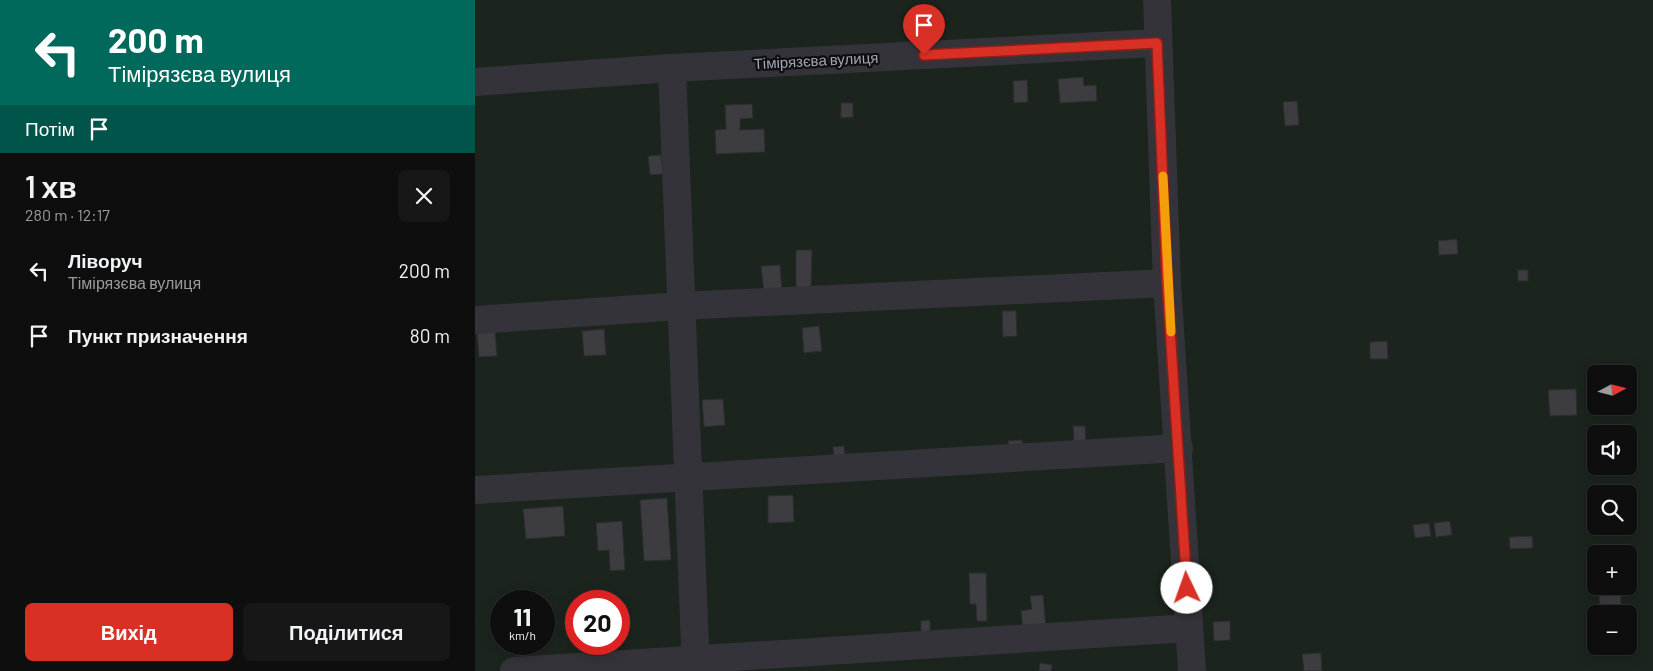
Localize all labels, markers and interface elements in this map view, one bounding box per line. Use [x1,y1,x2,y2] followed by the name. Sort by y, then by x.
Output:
[903,4,945,55] pin
[910,11,938,39] icon: arrive
[108,18,204,60] text: 200 m
[25,20,90,85] icon: left
[753,48,879,72] street label: Тімірязєва вулиця
[108,60,291,86] text: Тімірязєва вулиця
[85,115,113,143] icon: arrive
[25,117,75,140] text: Потім
[25,168,77,204] text: 1 хв
[398,170,450,222] button: close
[25,205,110,224] text: 280 m · 12:17
[68,249,143,272] text: Ліворуч
[25,257,53,285] icon: left
[399,259,450,282] text: 200 m
[68,273,201,292] text: Тімірязєва вулиця
[25,322,53,350] icon: arrive
[68,324,248,347] text: Пункт призначення
[410,324,450,347] text: 80 m
[1587,365,1637,415] north arrow
[1587,365,1637,655] map controls
[1587,425,1637,475] button: sound
[1587,485,1637,535] button: search
[1587,545,1637,595] button: +
[1160,561,1212,613] position arrow
[565,590,630,655] speed limit sign: 20
[514,601,531,631] text: 11
[25,603,233,661] button: Вихід
[243,603,450,661] button: Поділитися
[1587,605,1637,655] button: −
[509,628,536,642] text: km/h

